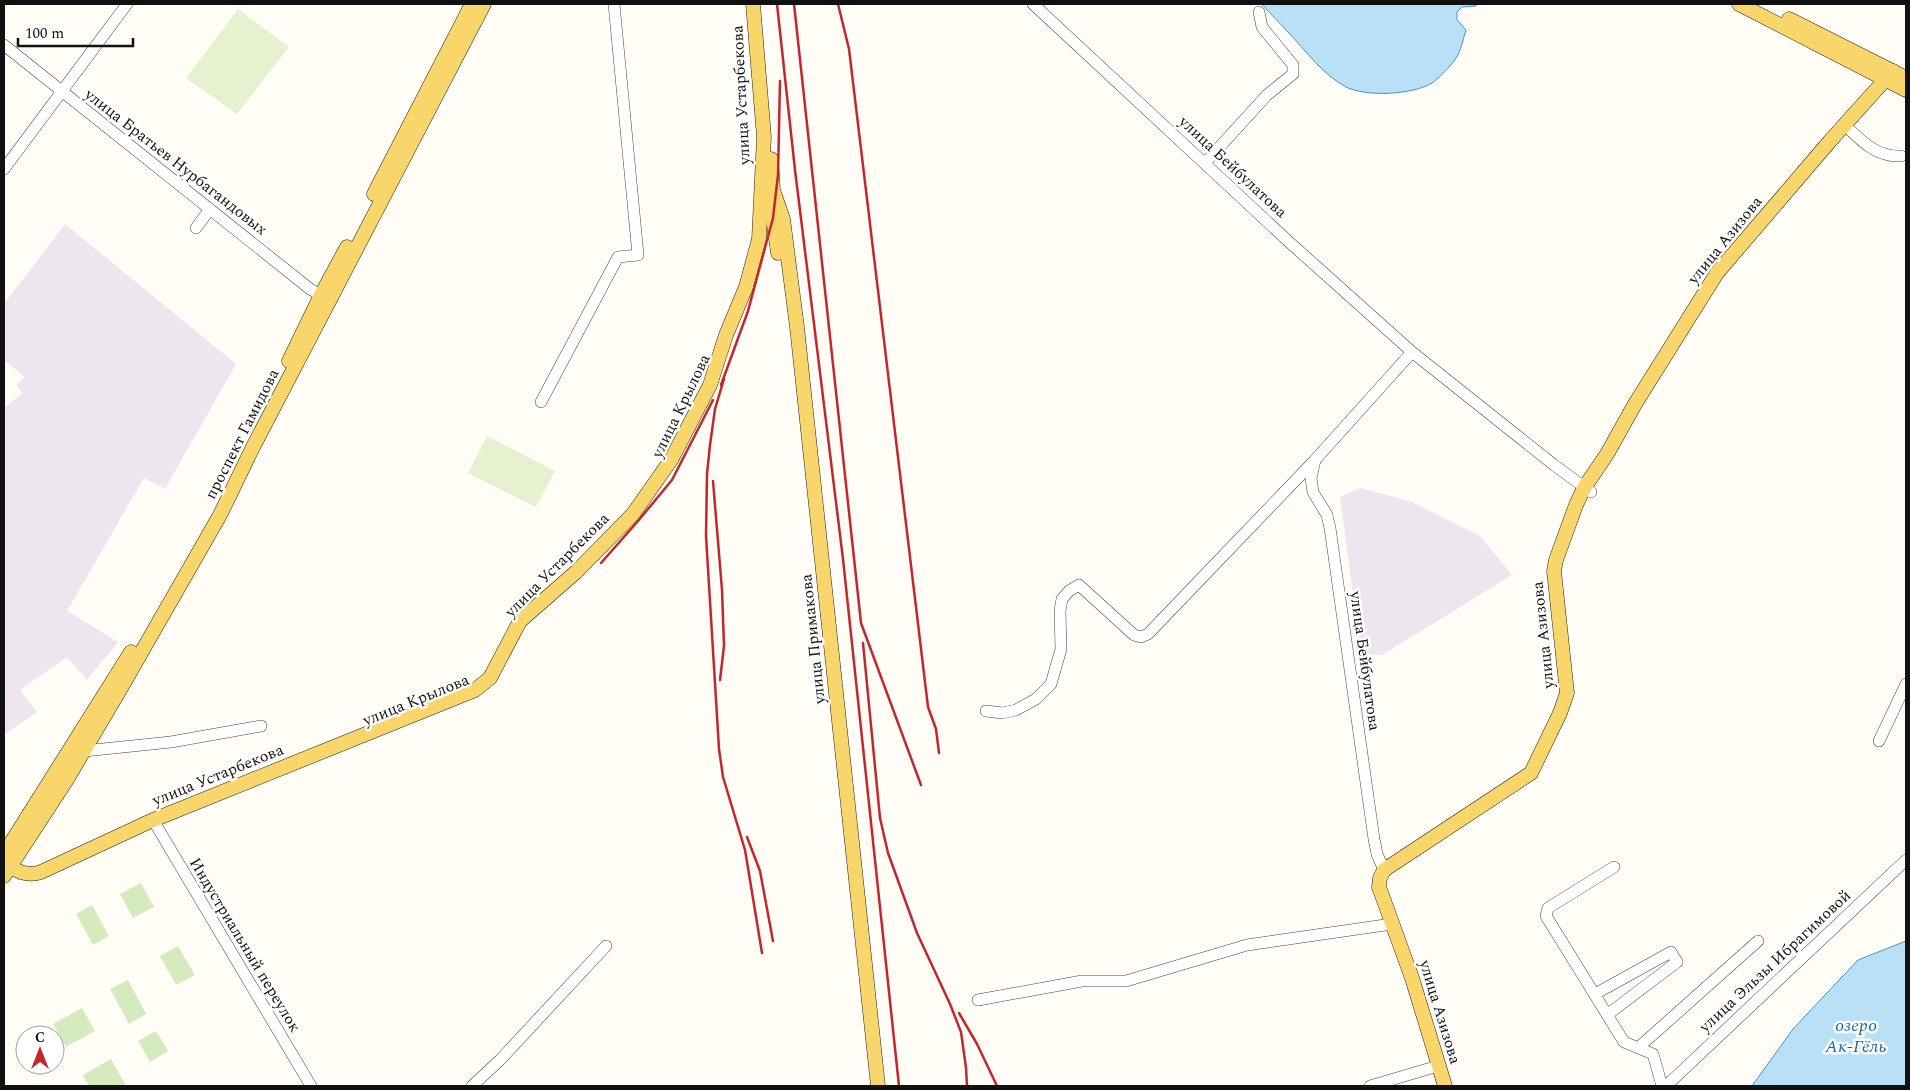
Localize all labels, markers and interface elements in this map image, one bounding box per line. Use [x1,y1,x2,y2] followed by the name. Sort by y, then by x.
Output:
[18,15,132,47] scale bar
[25,22,64,45] text: 100 m
[725,24,757,166] street label: улица Устарбекова
[79,82,273,241] street label: улица Братьев Нурбагандовых
[1173,110,1293,224] street label: улица Бейбулатова
[1681,191,1768,290] street label: улица Азизова
[645,350,717,463] street label: улица Крылова
[199,364,285,503] street label: проспект Гамидова
[498,507,615,624] street label: улица Устарбекова
[794,572,832,706] street label: улица Примакова
[1525,580,1561,691] street label: улица Азизова
[1343,589,1387,733] street label: улица Бейбулатова
[358,668,473,733] street label: улица Крылова
[148,738,287,813] street label: улица Устарбекова
[183,853,307,1037] street label: Индустриальный переулок
[1693,884,1856,1039] street label: улица Эльзы Ибрагимовой
[1413,956,1467,1067] street label: улица Азизова
[1824,1012,1887,1060] water label: озеро Ак-Гёль
[15,1025,65,1075] north arrow
[35,1027,45,1048] text: С

